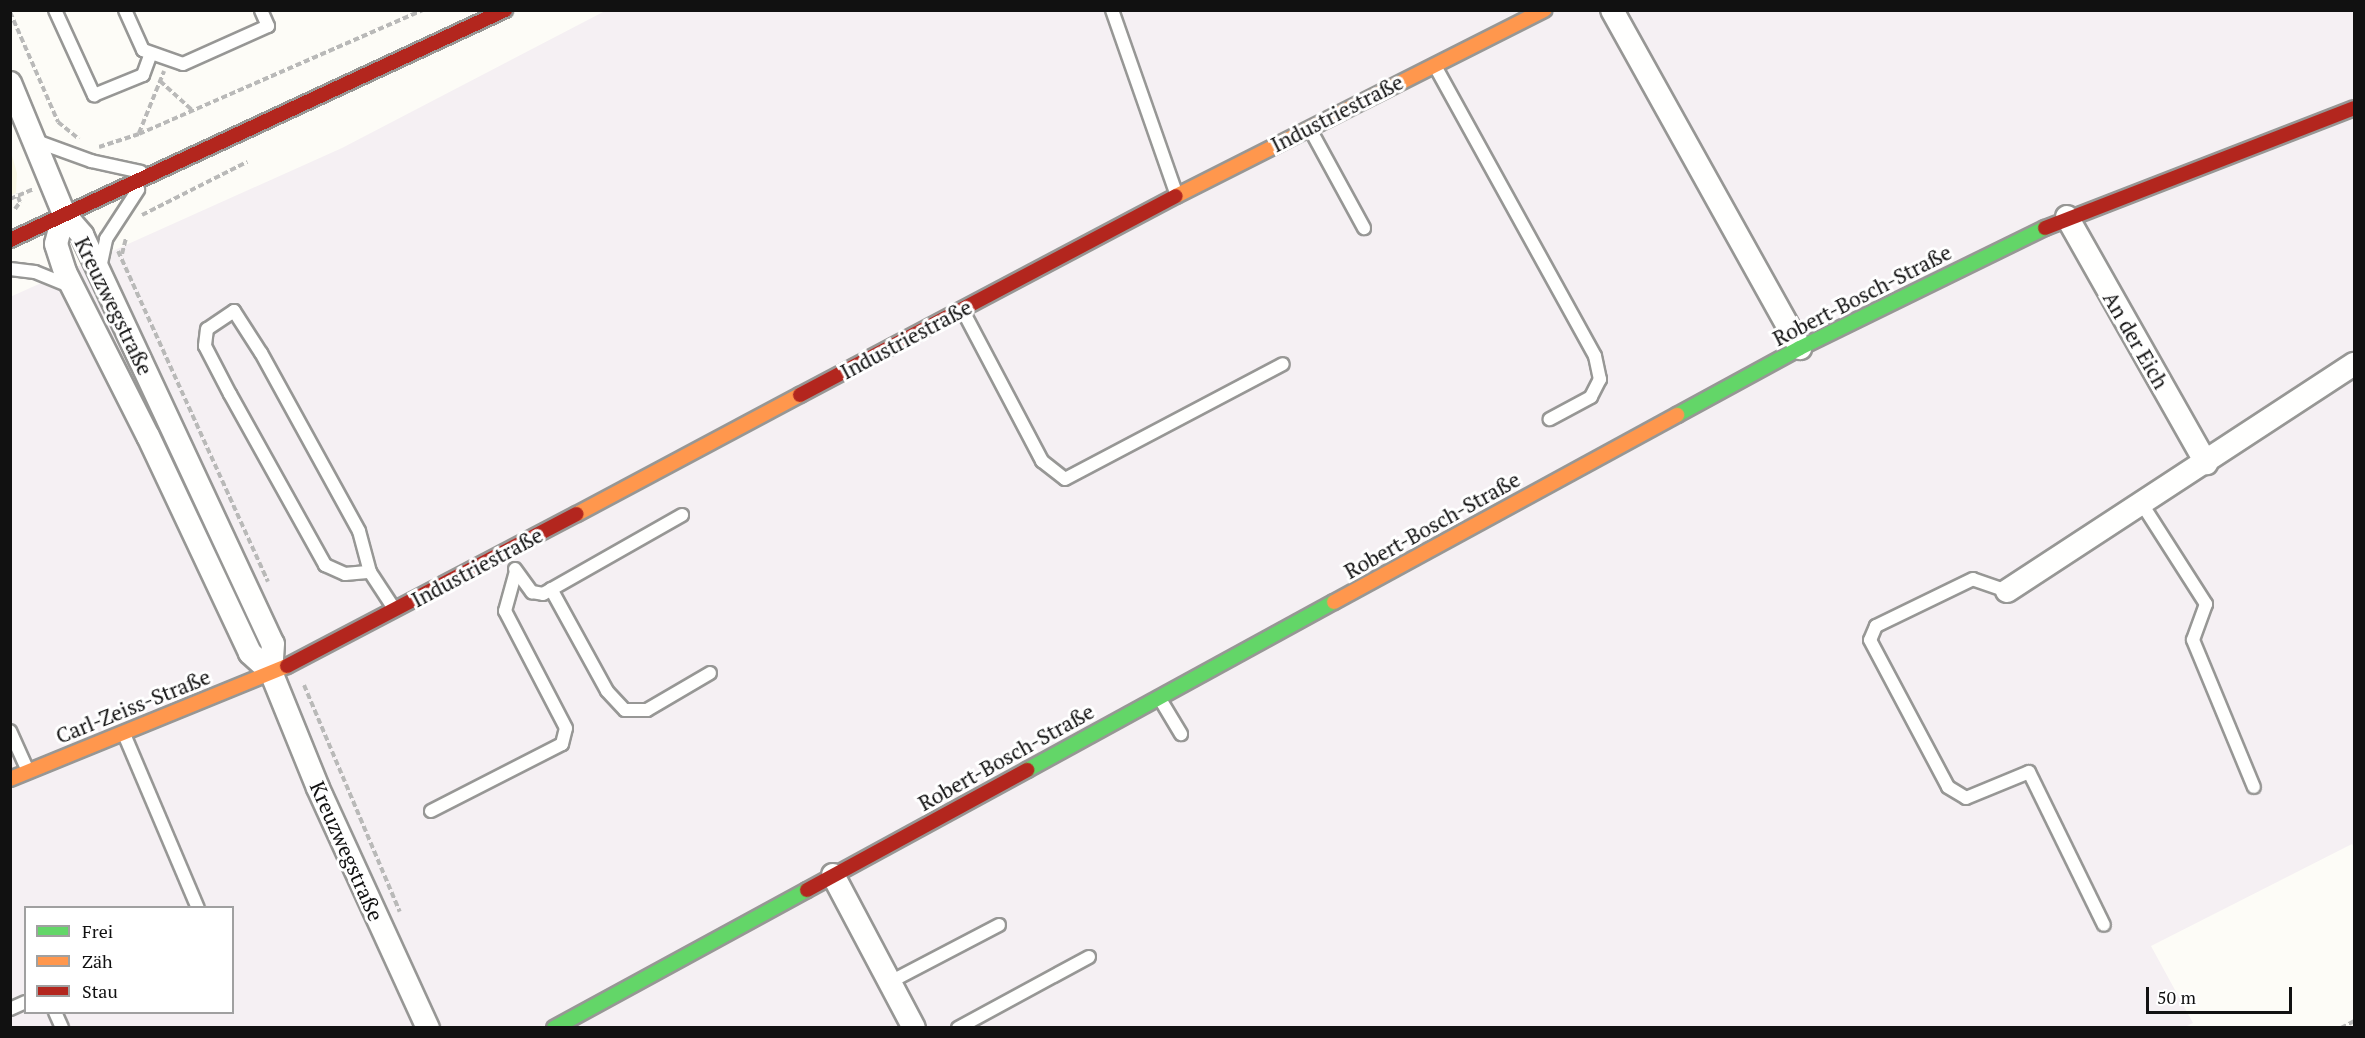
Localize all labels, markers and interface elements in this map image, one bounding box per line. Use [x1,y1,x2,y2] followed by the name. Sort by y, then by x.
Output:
[1267,69,1407,157] street label: Industriestraße
[70,233,158,379] street label: Kreuzwegstraße
[1769,239,1955,351] street label: Robert-Bosch-Straße
[2098,287,2174,393] street label: An der Eich
[836,294,976,384] street label: Industriestraße
[1340,466,1524,584] street label: Robert-Bosch-Straße
[407,522,547,612] street label: Industriestraße
[52,664,214,748] street label: Carl-Zeiss-Straße
[914,698,1098,816] street label: Robert-Bosch-Straße
[305,777,389,925] street label: Kreuzwegstraße
[24,906,234,1014] legend
[82,919,113,943] text: Frei
[82,949,113,973] text: Zäh
[2149,975,2294,1013] scale bar
[82,979,118,1003] text: Stau
[2157,985,2196,1009] text: 50 m

